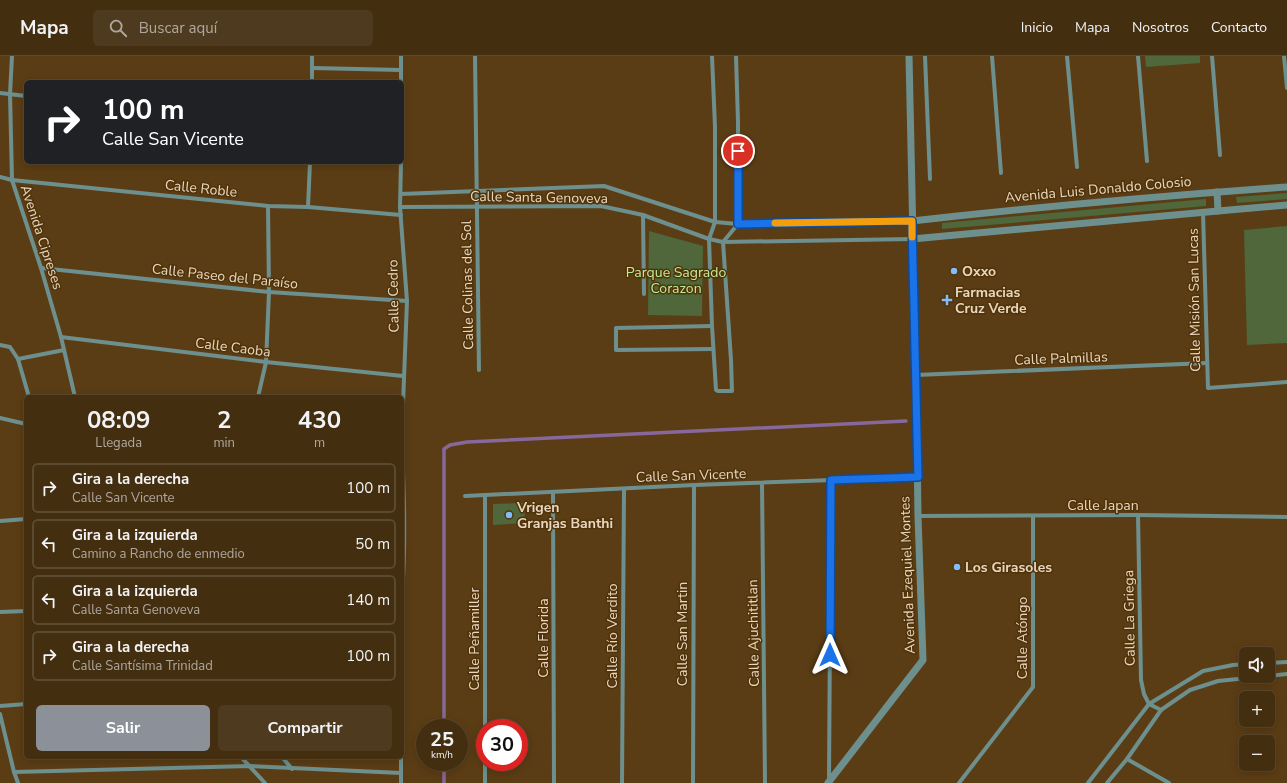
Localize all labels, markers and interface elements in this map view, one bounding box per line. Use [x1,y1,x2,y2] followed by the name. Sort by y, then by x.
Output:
[93,10,373,46] search box
[20,15,69,41] text: Mapa
[107,17,129,39] icon: search
[139,18,217,38] text: Buscar aquí
[1021,18,1053,37] text: Inicio
[1075,18,1110,37] text: Mapa
[1132,18,1189,37] text: Nosotros
[1211,18,1267,37] text: Contacto
[102,91,185,129] text: 100 m
[36,96,88,148] icon: right
[102,127,244,151] text: Calle San Vicente
[721,134,755,168] pin
[727,140,749,162] icon: arrive
[1004,172,1192,207] street label: Avenida Luis Donaldo Colosio
[164,175,238,202] street label: Calle Roble
[16,182,67,292] street label: Avenida Cipreses
[470,187,608,208] street label: Calle Santa Genoveva
[457,219,478,350] street label: Calle Colinas del Sol
[1184,228,1205,372] street label: Calle Misión San Lucas
[151,259,299,294] street label: Calle Paseo del Paraíso
[383,259,404,333] street label: Calle Cedro
[962,262,996,281] place label: Oxxo
[626,263,726,298] park label: Parque Sagrado Corazon
[949,266,959,276] marker: Oxxo
[955,283,1027,318] place label: Farmacias Cruz Verde
[942,295,952,305] marker: Farmacias Cruz Verde
[194,333,272,362] street label: Calle Caoba
[1014,347,1108,370] street label: Calle Palmillas
[87,404,150,436] text: 08:09
[217,404,231,436] text: 2
[298,404,341,436] text: 430
[95,434,142,452] text: Llegada
[213,434,235,452] text: min
[314,434,325,452] text: m
[636,464,747,487] street label: Calle San Vicente
[72,469,189,489] text: Gira a la derecha
[38,477,60,499] icon: right
[346,478,390,498] text: 100 m
[72,489,175,507] text: Calle San Vicente
[895,495,920,654] street label: Avenida Ezequiel Montes
[1067,496,1139,515] street label: Calle Japan
[516,498,613,533] place label: Vrigen Granjas Banthi
[504,510,514,520] marker: Vrigen Granjas Banthi
[72,525,198,545] text: Gira a la izquierda
[38,533,60,555] icon: left
[355,534,390,554] text: 50 m
[72,545,245,563] text: Camino a Rancho de enmedio
[965,558,1052,577] place label: Los Girasoles
[952,562,962,572] marker: Los Girasoles
[1119,570,1140,666] street label: Calle La Griega
[743,579,764,687] street label: Calle Ajuchititlan
[72,581,198,601] text: Gira a la izquierda
[673,582,692,686] street label: Calle San Martin
[603,583,622,689] street label: Calle Río Verdito
[465,587,484,691] street label: Calle Peñamiller
[38,589,60,611] icon: left
[346,590,390,610] text: 140 m
[1013,597,1032,679] street label: Calle Atóngo
[534,598,553,678] street label: Calle Florida
[72,601,200,619] text: Calle Santa Genoveva
[809,634,851,676] position arrow
[72,637,189,657] text: Gira a la derecha
[38,645,60,667] icon: right
[346,646,390,666] text: 100 m
[1239,647,1275,771] map controls
[1239,647,1275,683] button: sound
[72,657,213,675] text: Calle Santísima Trinidad
[1239,691,1275,727] button: +
[36,705,210,751] button: Salir
[218,705,392,751] button: Compartir
[476,719,528,771] speed limit sign: 30
[430,726,454,753] text: 25
[1239,735,1275,771] button: −
[431,748,453,762] text: km/h

